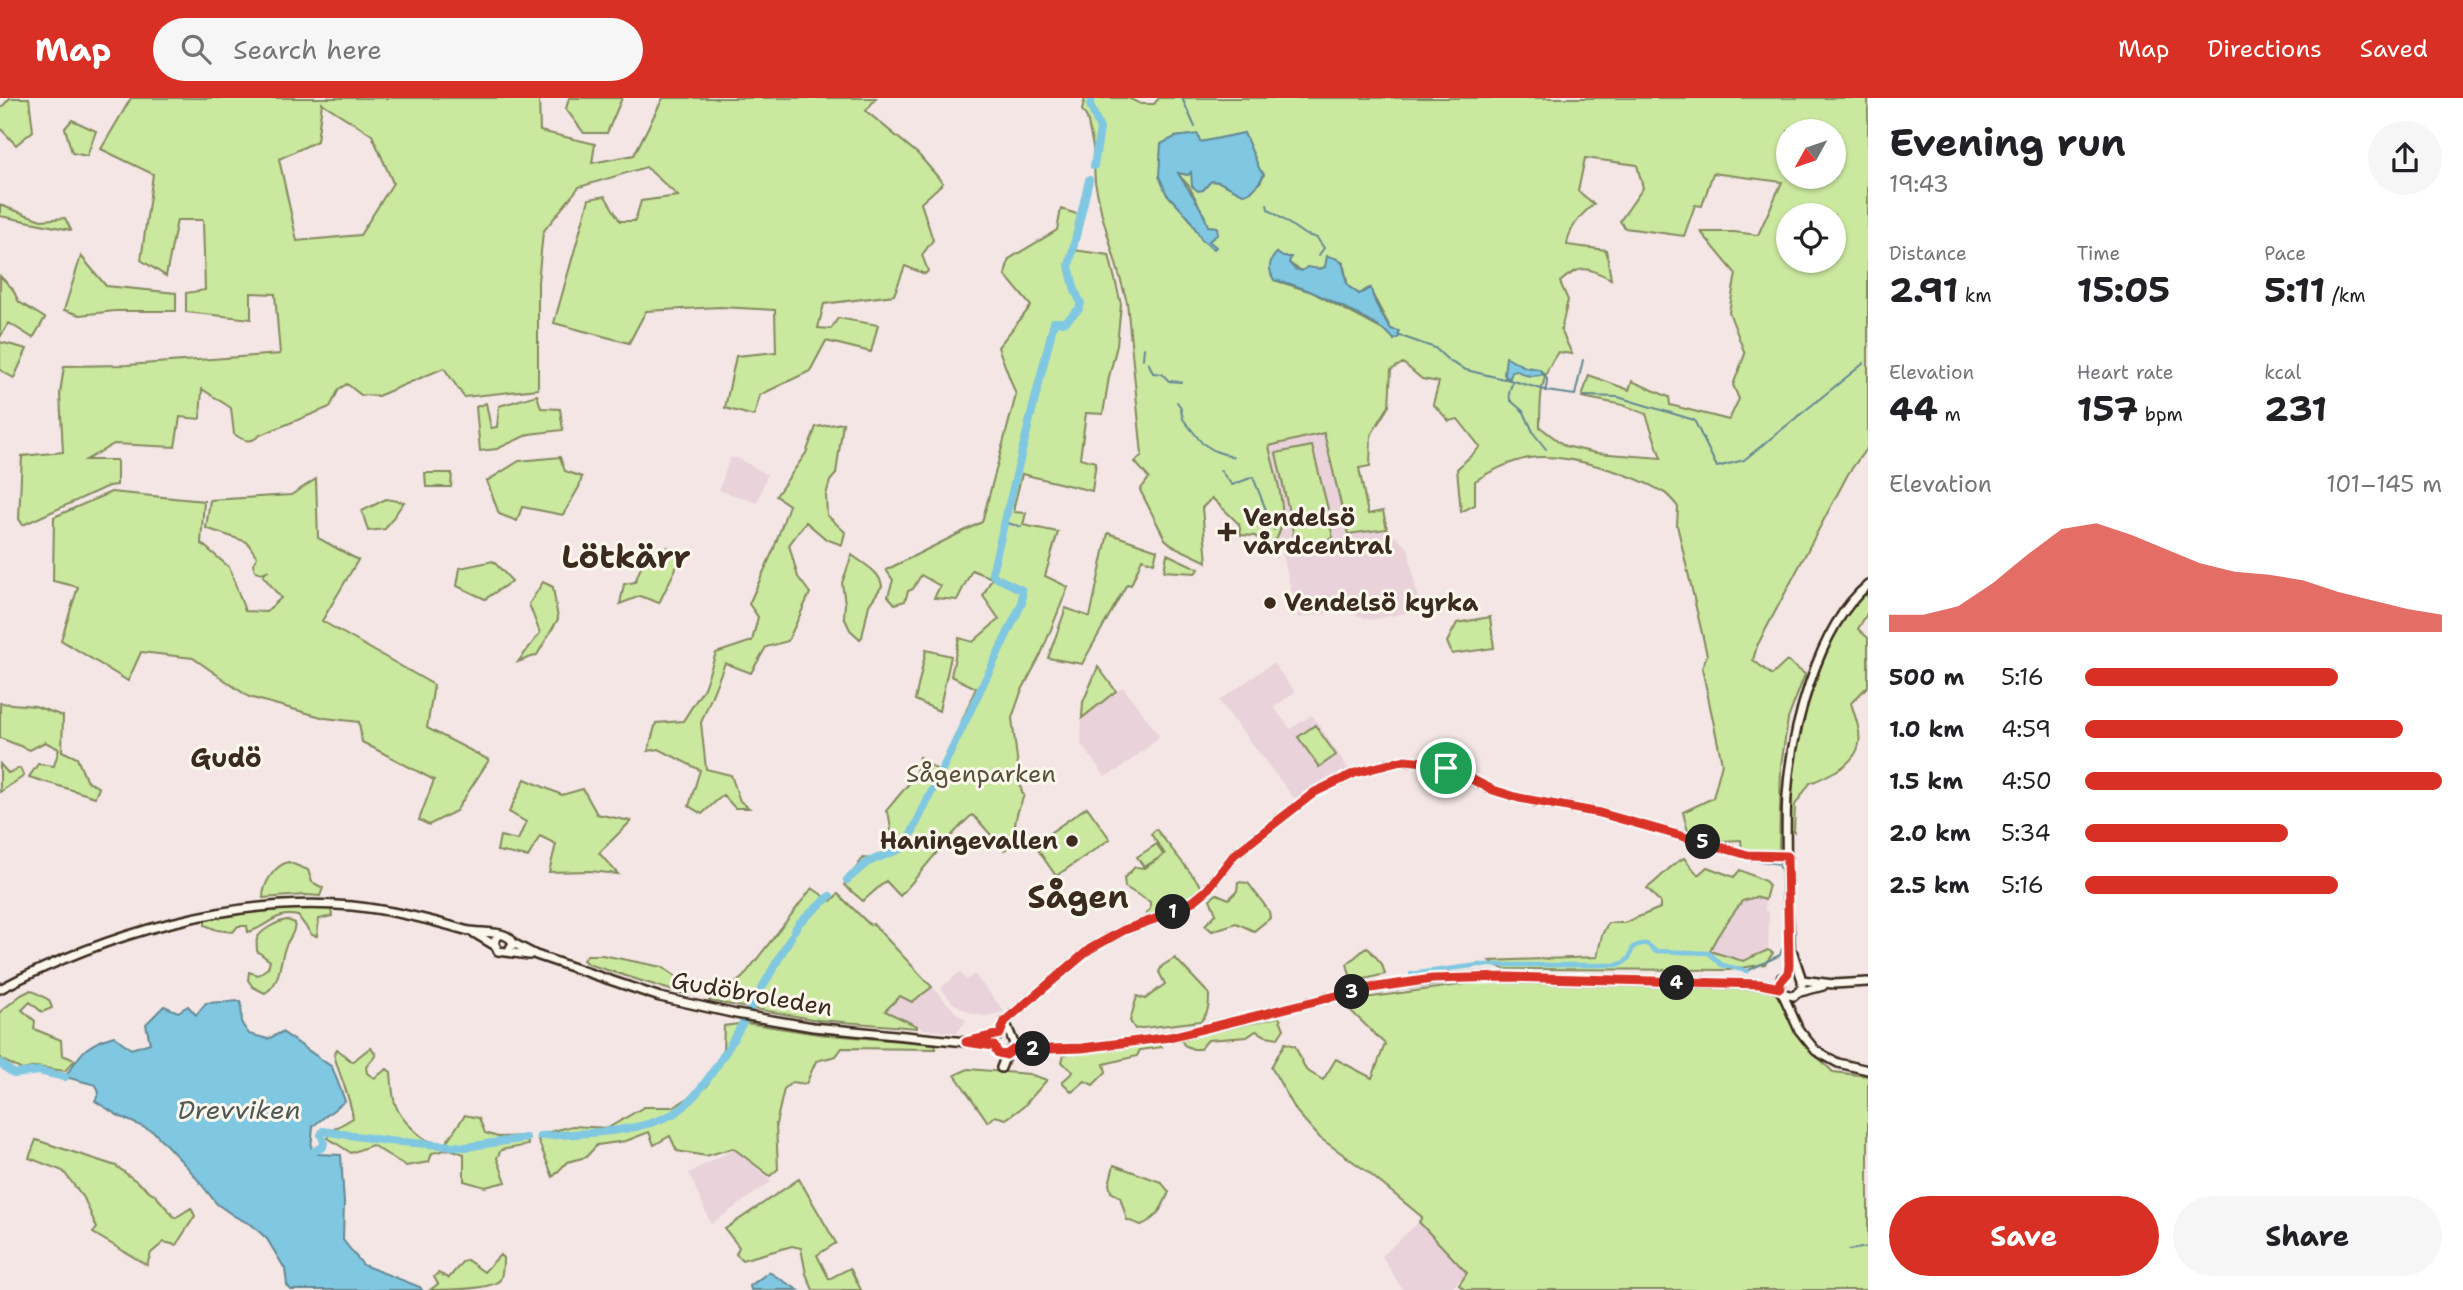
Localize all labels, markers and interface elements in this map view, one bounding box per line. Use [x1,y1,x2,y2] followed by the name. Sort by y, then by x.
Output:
[153,18,643,81] search box
[35,27,111,72] text: Map
[177,30,215,68] icon: search
[233,32,382,67] text: Search here
[2118,33,2169,65] text: Map
[2207,33,2322,65] text: Directions
[2360,33,2428,65] text: Saved
[1889,117,2126,168] text: Evening run
[1776,119,1846,189] north arrow
[1776,119,1846,273] map controls
[2368,121,2442,195] button: share
[1889,169,1949,199] text: 19:43
[1776,203,1846,273] button: locate
[1889,241,1967,266] text: Distance
[2077,241,2120,266] text: Time
[2264,241,2306,266] text: Pace
[1889,266,1958,313] text: 2.91
[2077,266,2170,313] text: 15:05
[2264,266,2325,313] text: 5:11
[1958,283,1992,308] text: km
[2325,283,2366,308] text: /km
[1889,360,1974,385] text: Elevation
[2077,360,2173,385] text: Heart rate
[2264,360,2301,385] text: kcal
[1889,385,1938,432] text: 44
[2077,385,2138,432] text: 157
[2264,385,2327,432] text: 231
[1938,402,1961,427] text: m
[2138,402,2183,427] text: bpm
[1889,469,1992,499] text: Elevation
[2326,469,2442,499] text: 101–145 m
[1243,502,1392,562] place label: Vendelsö vårdcentral
[1217,522,1237,542] marker: Vendelsö vårdcentral
[561,535,691,578] district label: Lötkärr
[1284,587,1479,619] place label: Vendelsö kyrka
[1262,595,1278,611] marker: Vendelsö kyrka
[1889,662,1964,692] text: 500 m
[2001,662,2044,692] text: 5:16
[1889,714,1964,744] text: 1.0 km
[2001,714,2051,744] text: 4:59
[1416,738,1476,798] pin
[190,740,262,775] district label: Gudö
[1427,749,1465,787] icon: arrive
[906,758,1056,790] park label: Sågenparken
[1889,766,1963,796] text: 1.5 km
[2001,766,2052,796] text: 4:50
[1889,818,1971,848] text: 2.0 km
[2001,818,2051,848] text: 5:34
[1686,824,1720,860] pin: 5
[880,825,1058,857] place label: Haningevallen
[1697,829,1708,854] text: 5
[1064,833,1080,849] marker: Haningevallen
[1889,870,1970,900] text: 2.5 km
[2001,870,2044,900] text: 5:16
[1027,875,1129,918] district label: Sågen
[1156,894,1190,930] pin: 1
[1168,899,1177,924] text: 1
[669,964,835,1024] street label: Gudöbroleden
[1660,966,1694,1001] pin: 4
[1670,970,1683,995] text: 4
[1334,974,1370,1010] pin: 3
[1345,979,1358,1004] text: 3
[1016,1032,1050,1066] pin: 2
[1026,1036,1039,1061] text: 2
[177,1092,301,1127] water label: Drevviken
[1889,1196,2159,1276] button: Save
[2173,1196,2442,1276] button: Share

